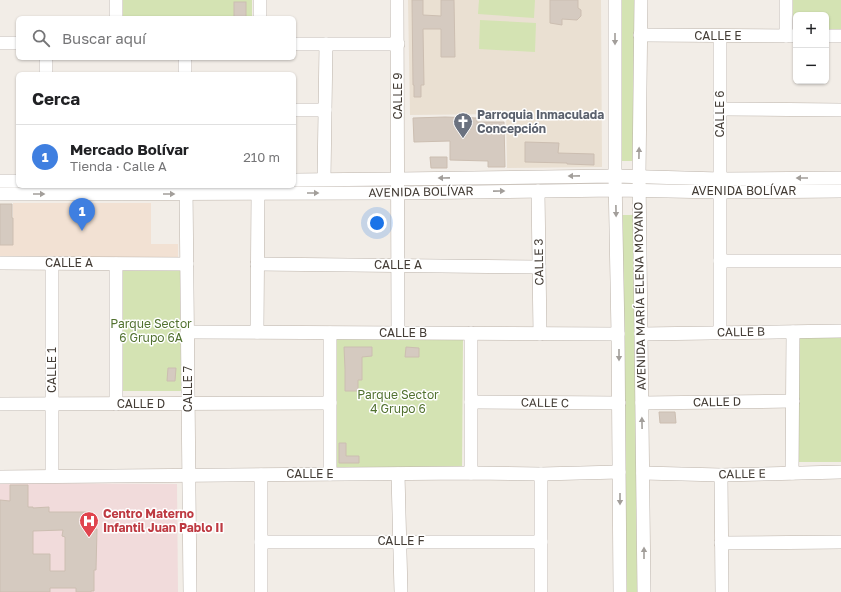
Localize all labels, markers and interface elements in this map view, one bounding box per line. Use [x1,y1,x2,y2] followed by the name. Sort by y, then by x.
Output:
[793,12,829,84] map controls
[793,12,829,48] button: +
[16,16,296,60] search box
[30,27,52,49] icon: search
[694,28,742,43] street label: CALLE E
[62,29,146,47] text: Buscar aquí
[612,33,618,46] one-way arrow
[793,48,829,84] button: −
[390,72,405,120] street label: CALLE 9
[32,88,80,109] text: Cerca
[712,90,727,138] street label: CALLE 6
[477,107,604,136] place label: Parroquia Inmaculada Concepción
[452,111,474,139] church icon: Parroquia Inmaculada Concepción
[70,140,189,158] text: Mercado Bolívar
[636,146,642,159] one-way arrow
[42,149,48,165] text: 1
[243,149,280,165] text: 210 m
[70,158,167,174] text: Tienda · Calle A
[567,173,580,179] one-way arrow
[438,175,450,182] one-way arrow
[795,175,808,181] one-way arrow
[368,183,474,200] street label: AVENIDA BOLÍVAR
[691,183,797,198] street label: AVENIDA BOLÍVAR
[493,188,506,194] one-way arrow
[307,190,320,196] one-way arrow
[33,191,46,197] one-way arrow
[163,191,176,197] one-way arrow
[69,198,95,231] pin: 1
[630,201,649,391] street label: AVENIDA MARÍA ELENA MOYANO
[613,205,619,218] one-way arrow
[367,213,387,233] your location
[531,238,546,286] street label: CALLE 3
[45,255,93,270] street label: CALLE A
[374,257,422,272] street label: CALLE A
[110,316,192,345] park label: Parque Sector 6 Grupo 6A
[717,324,765,339] street label: CALLE B
[379,325,427,340] street label: CALLE B
[44,347,59,393] street label: CALLE 1
[615,349,622,361] one-way arrow
[180,366,195,412] street label: CALLE 7
[357,387,439,416] park label: Parque Sector 4 Grupo 6
[693,394,741,409] street label: CALLE D
[521,395,569,410] street label: CALLE C
[117,396,165,411] street label: CALLE D
[639,417,646,429] one-way arrow
[286,466,334,481] street label: CALLE E
[718,466,766,481] street label: CALLE E
[617,493,623,506] one-way arrow
[103,506,224,535] place label: Centro Materno Infantil Juan Pablo II
[78,510,100,538] hospital icon: Centro Materno Infantil Juan Pablo II
[377,533,425,548] street label: CALLE F
[641,546,647,559] one-way arrow

